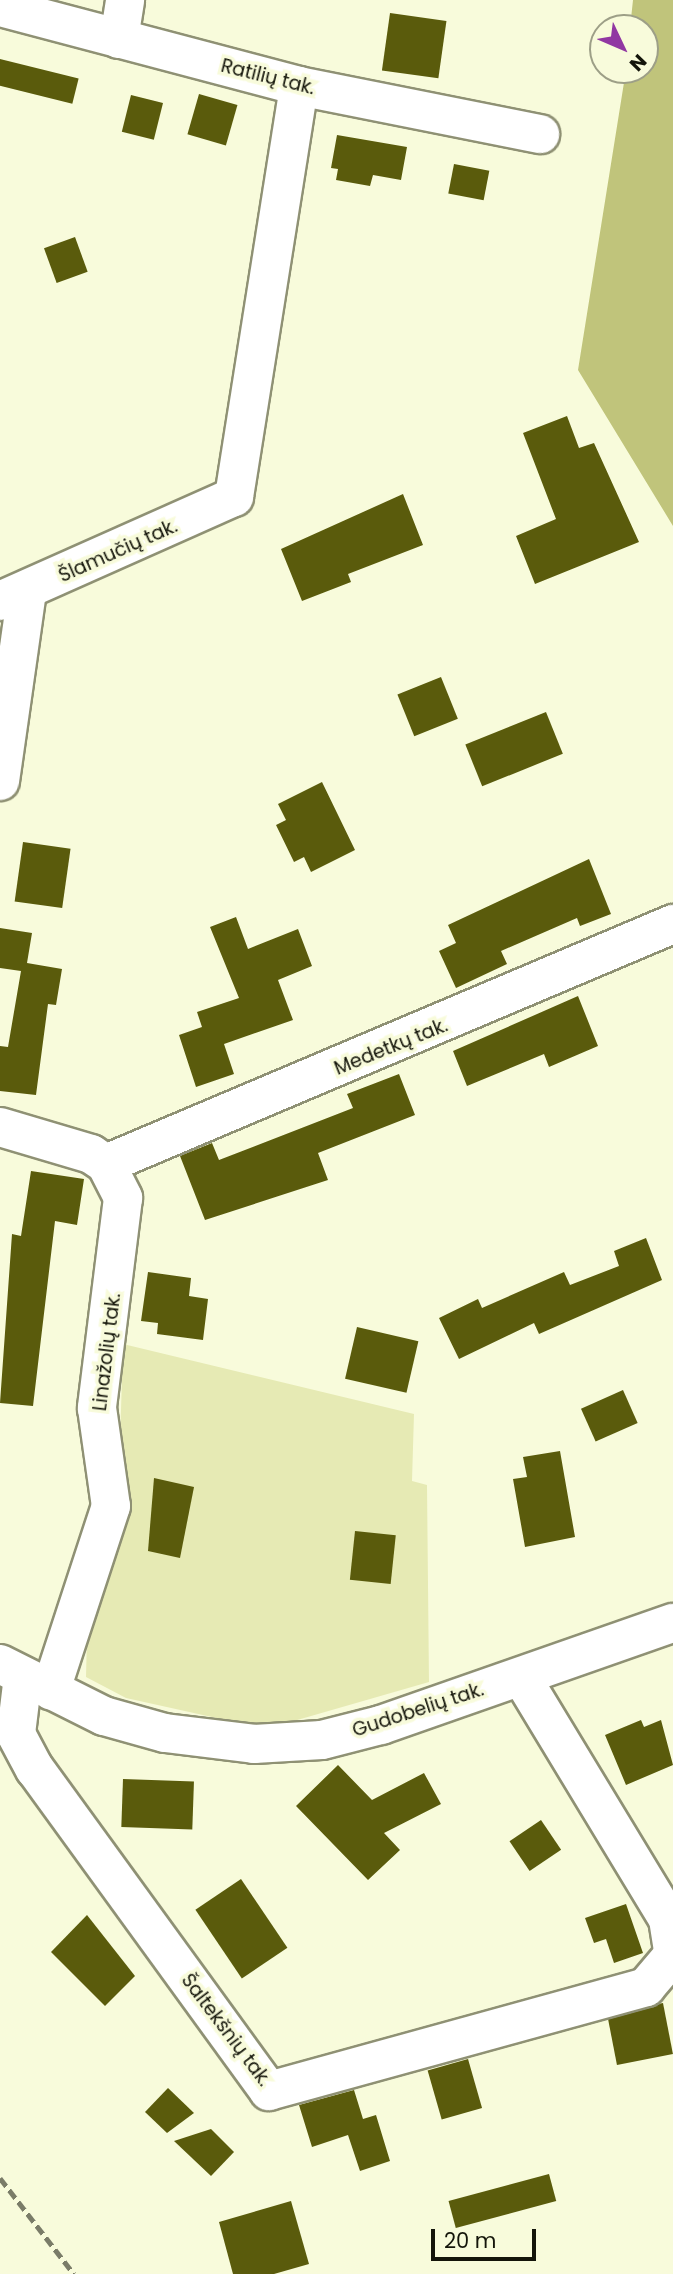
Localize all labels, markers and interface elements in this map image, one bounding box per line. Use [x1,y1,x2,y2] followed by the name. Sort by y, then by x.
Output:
[589,14,659,84] north arrow
[623,48,653,77] text: N
[219,54,317,100] street label: Ratilių tak.
[55,515,181,587] street label: Šlamučių tak.
[331,1014,451,1080] street label: Medetkų tak.
[88,1292,126,1412] street label: Linažolių tak.
[349,1678,487,1742] street label: Gudobelių tak.
[176,1969,276,2091] street label: Šaltekšnių tak.
[435,2214,540,2258] scale bar
[444,2226,497,2255] text: 20 m

